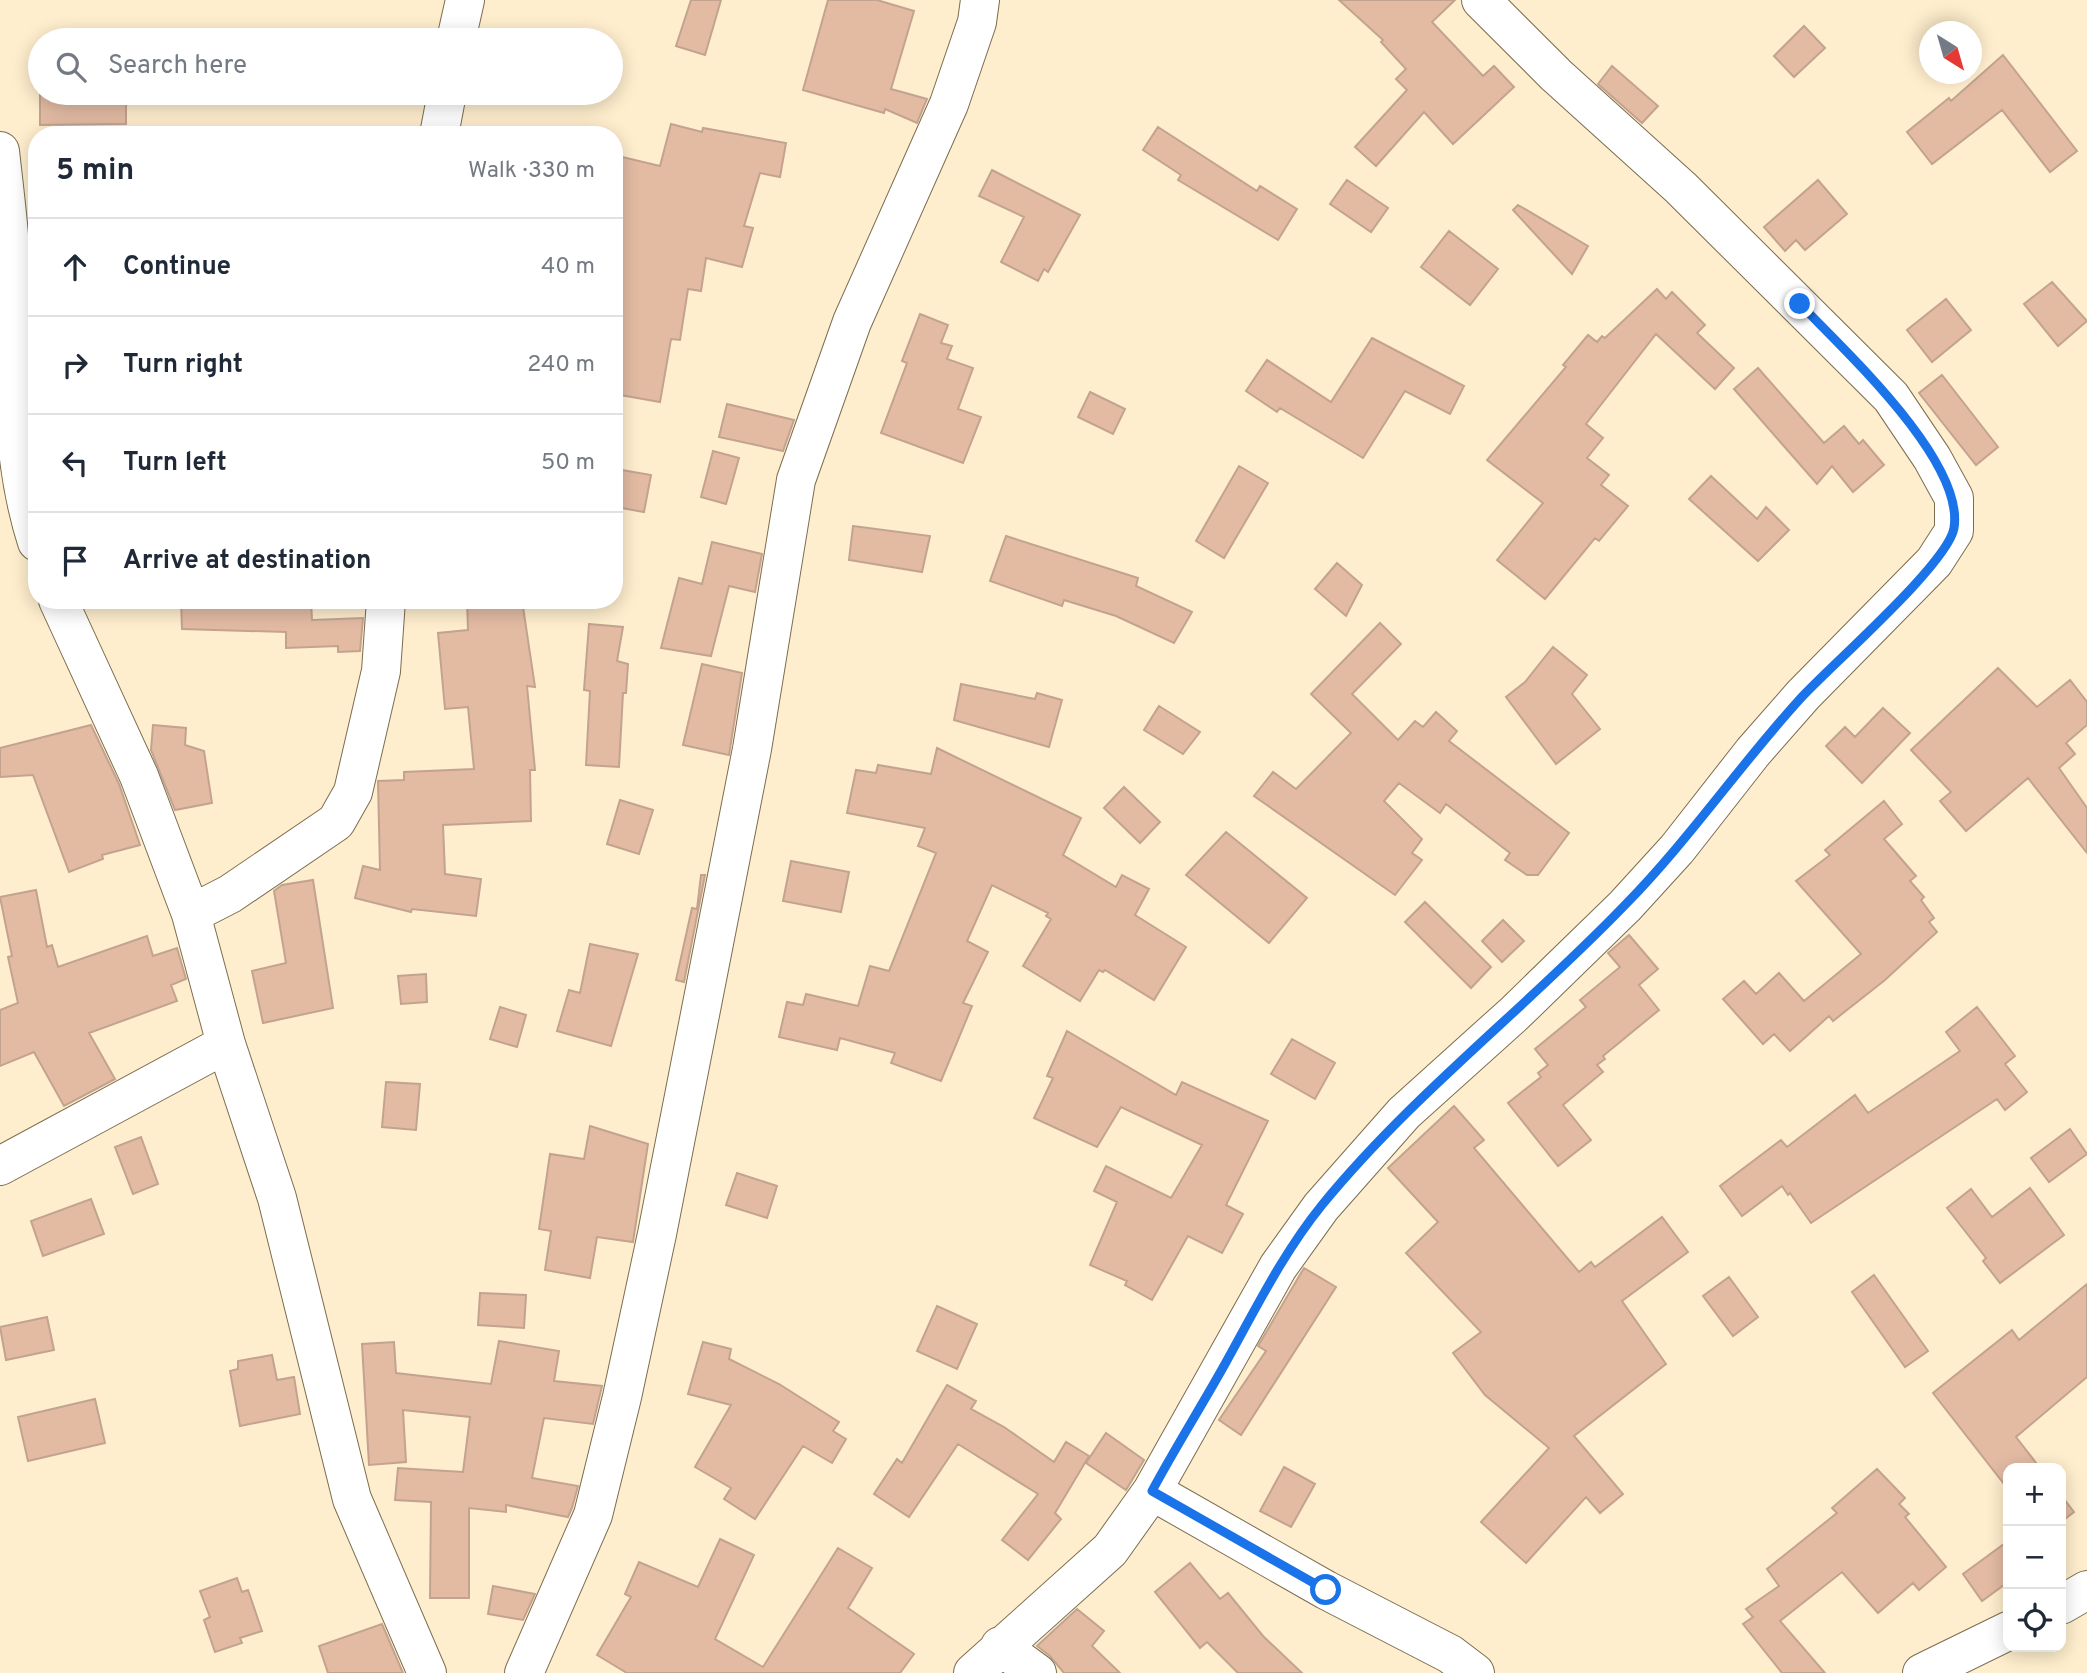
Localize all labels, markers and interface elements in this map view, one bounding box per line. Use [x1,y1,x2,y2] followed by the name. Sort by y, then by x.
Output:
[1919,21,1982,84] north arrow
[28,28,623,105] search box
[52,48,90,86] icon: search
[108,50,247,83] text: Search here
[56,153,134,190] text: 5 min
[468,157,595,186] text: Walk · 330 m
[56,248,94,286] icon: ahead
[123,251,231,284] text: Continue
[541,253,595,282] text: 40 m
[1784,288,1815,319] route end
[56,346,94,384] icon: right
[123,349,243,382] text: Turn right
[527,351,595,380] text: 240 m
[56,444,94,482] icon: left
[123,447,227,480] text: Turn left
[541,449,595,478] text: 50 m
[56,542,94,580] icon: arrive
[123,545,371,578] text: Arrive at destination
[2003,1463,2066,1652] map controls
[2003,1463,2066,1526] button: +
[2003,1526,2066,1589] button: −
[1310,1574,1341,1605] route start
[2003,1589,2066,1652] button: locate

